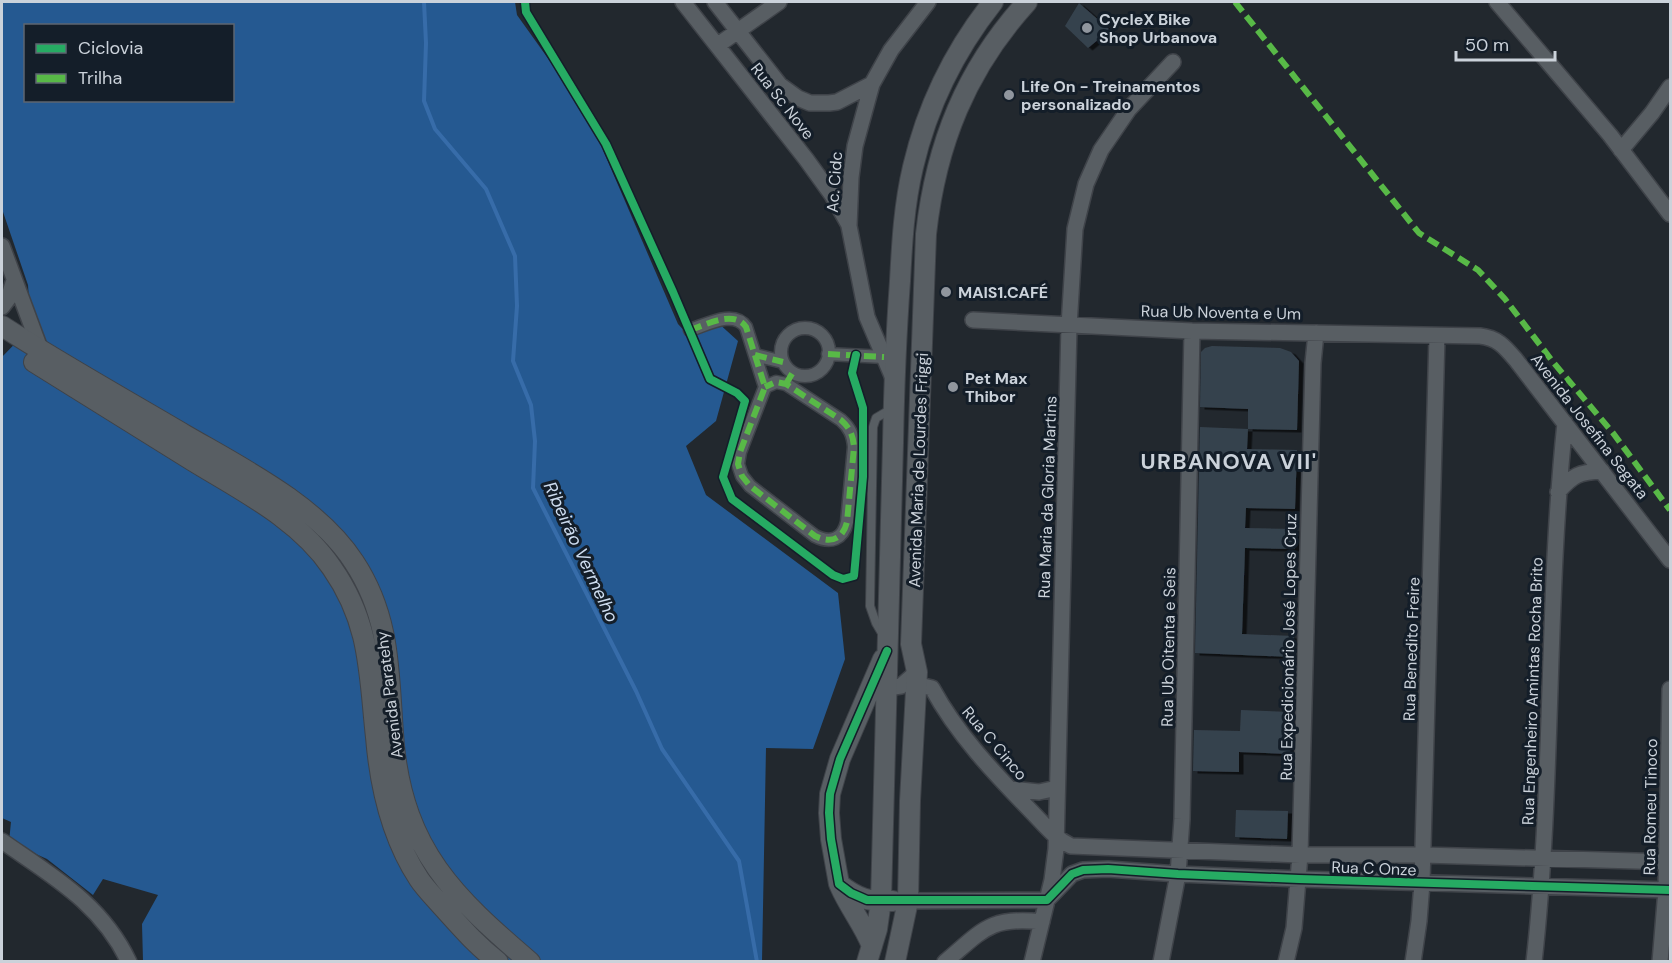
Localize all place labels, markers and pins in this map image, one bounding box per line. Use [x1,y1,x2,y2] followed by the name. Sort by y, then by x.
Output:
[1099,9,1217,48] place label: CycleX Bike Shop Urbanova
[1080,21,1094,35] marker: CycleX Bike Shop Urbanova
[1021,76,1201,115] place label: Life On - Treinamentos personalizado
[1002,88,1016,102] marker: Life On - Treinamentos personalizado
[958,282,1048,303] place label: MAIS1.CAFÉ
[939,285,953,299] marker: MAIS1.CAFÉ
[965,368,1027,407] place label: Pet Max Thibor
[946,380,960,394] marker: Pet Max Thibor

